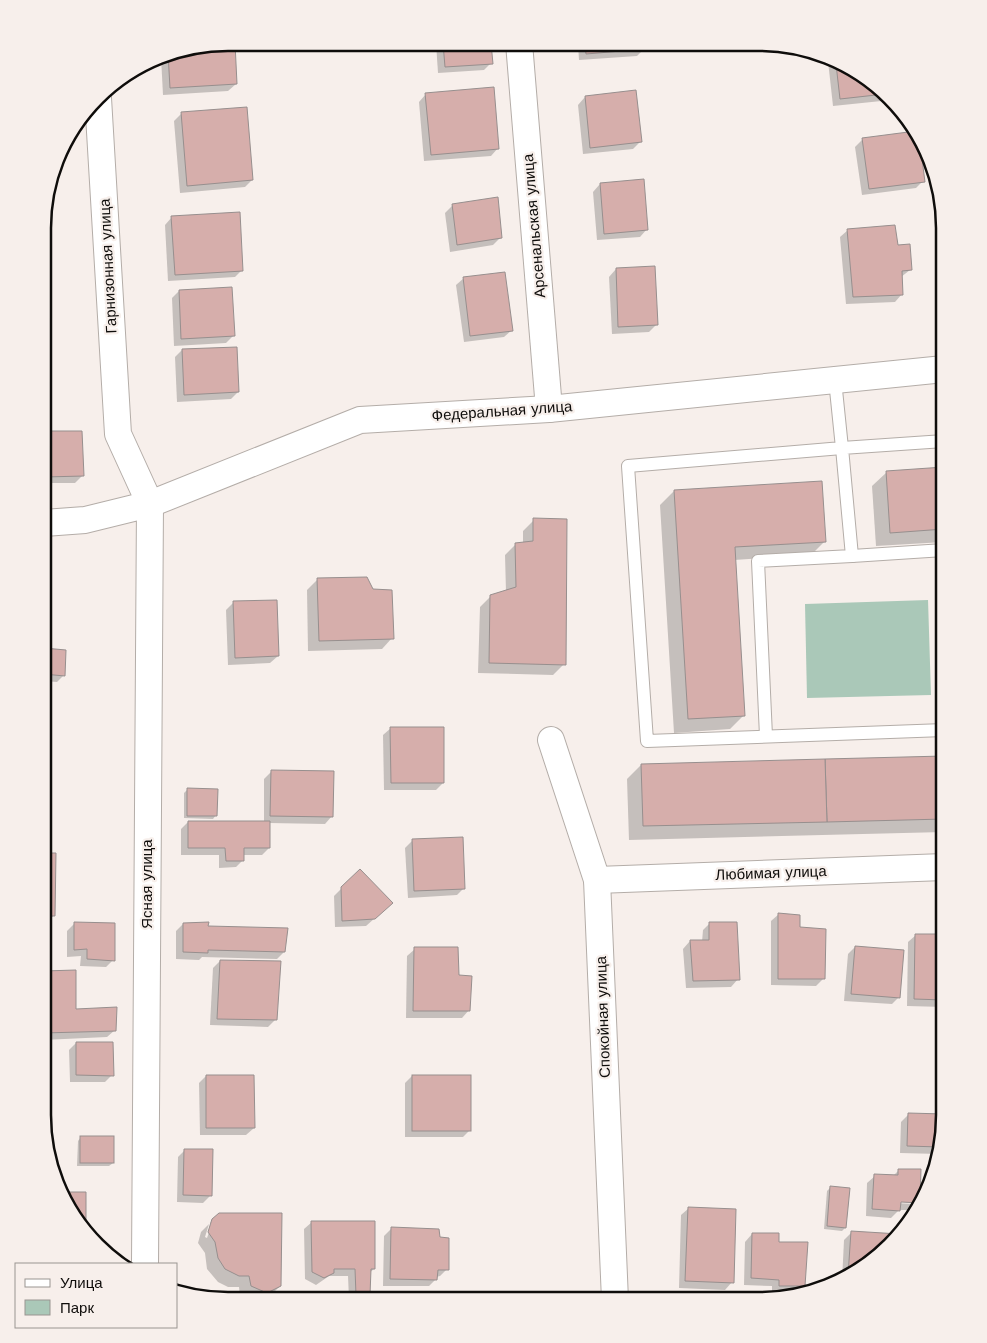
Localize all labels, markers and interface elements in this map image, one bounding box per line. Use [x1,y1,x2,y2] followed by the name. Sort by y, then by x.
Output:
[519,153,549,299] street label: Арсенальская улица
[95,197,121,334] street label: Гарнизонная улица
[431,397,574,425] street label: Федеральная улица
[138,839,156,929] street label: Ясная улица
[715,862,828,884] street label: Любимая улица
[592,955,614,1078] street label: Спокойная улица
[15,1263,178,1328] legend
[60,1274,103,1292] text: Улица
[60,1299,94,1317] text: Парк

